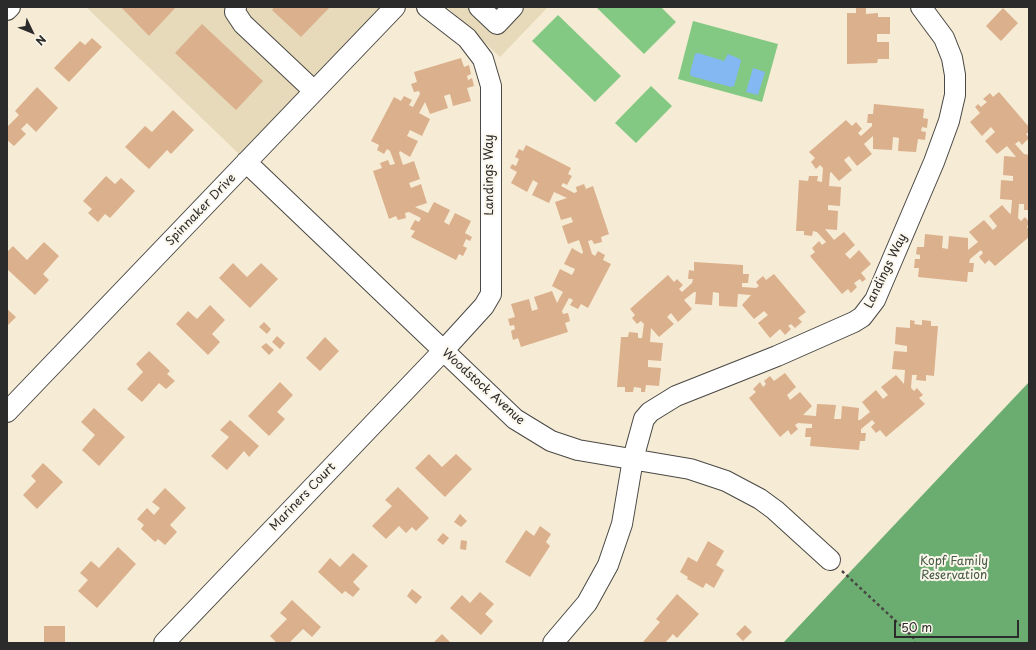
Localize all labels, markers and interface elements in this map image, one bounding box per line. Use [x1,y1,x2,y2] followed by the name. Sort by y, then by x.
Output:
[12,12,52,52] north arrow
[32,32,50,50] text: N
[483,134,497,216] street label: Landings Way
[163,171,239,249] street label: Spinnaker Drive
[862,231,910,311] street label: Landings Way
[439,346,527,428] street label: Woodstock Avenue
[267,460,339,534] street label: Mariners Court
[920,555,988,583] park label: Kopf Family Reservation
[896,612,1021,638] scale bar
[901,618,932,636] text: 50 m

